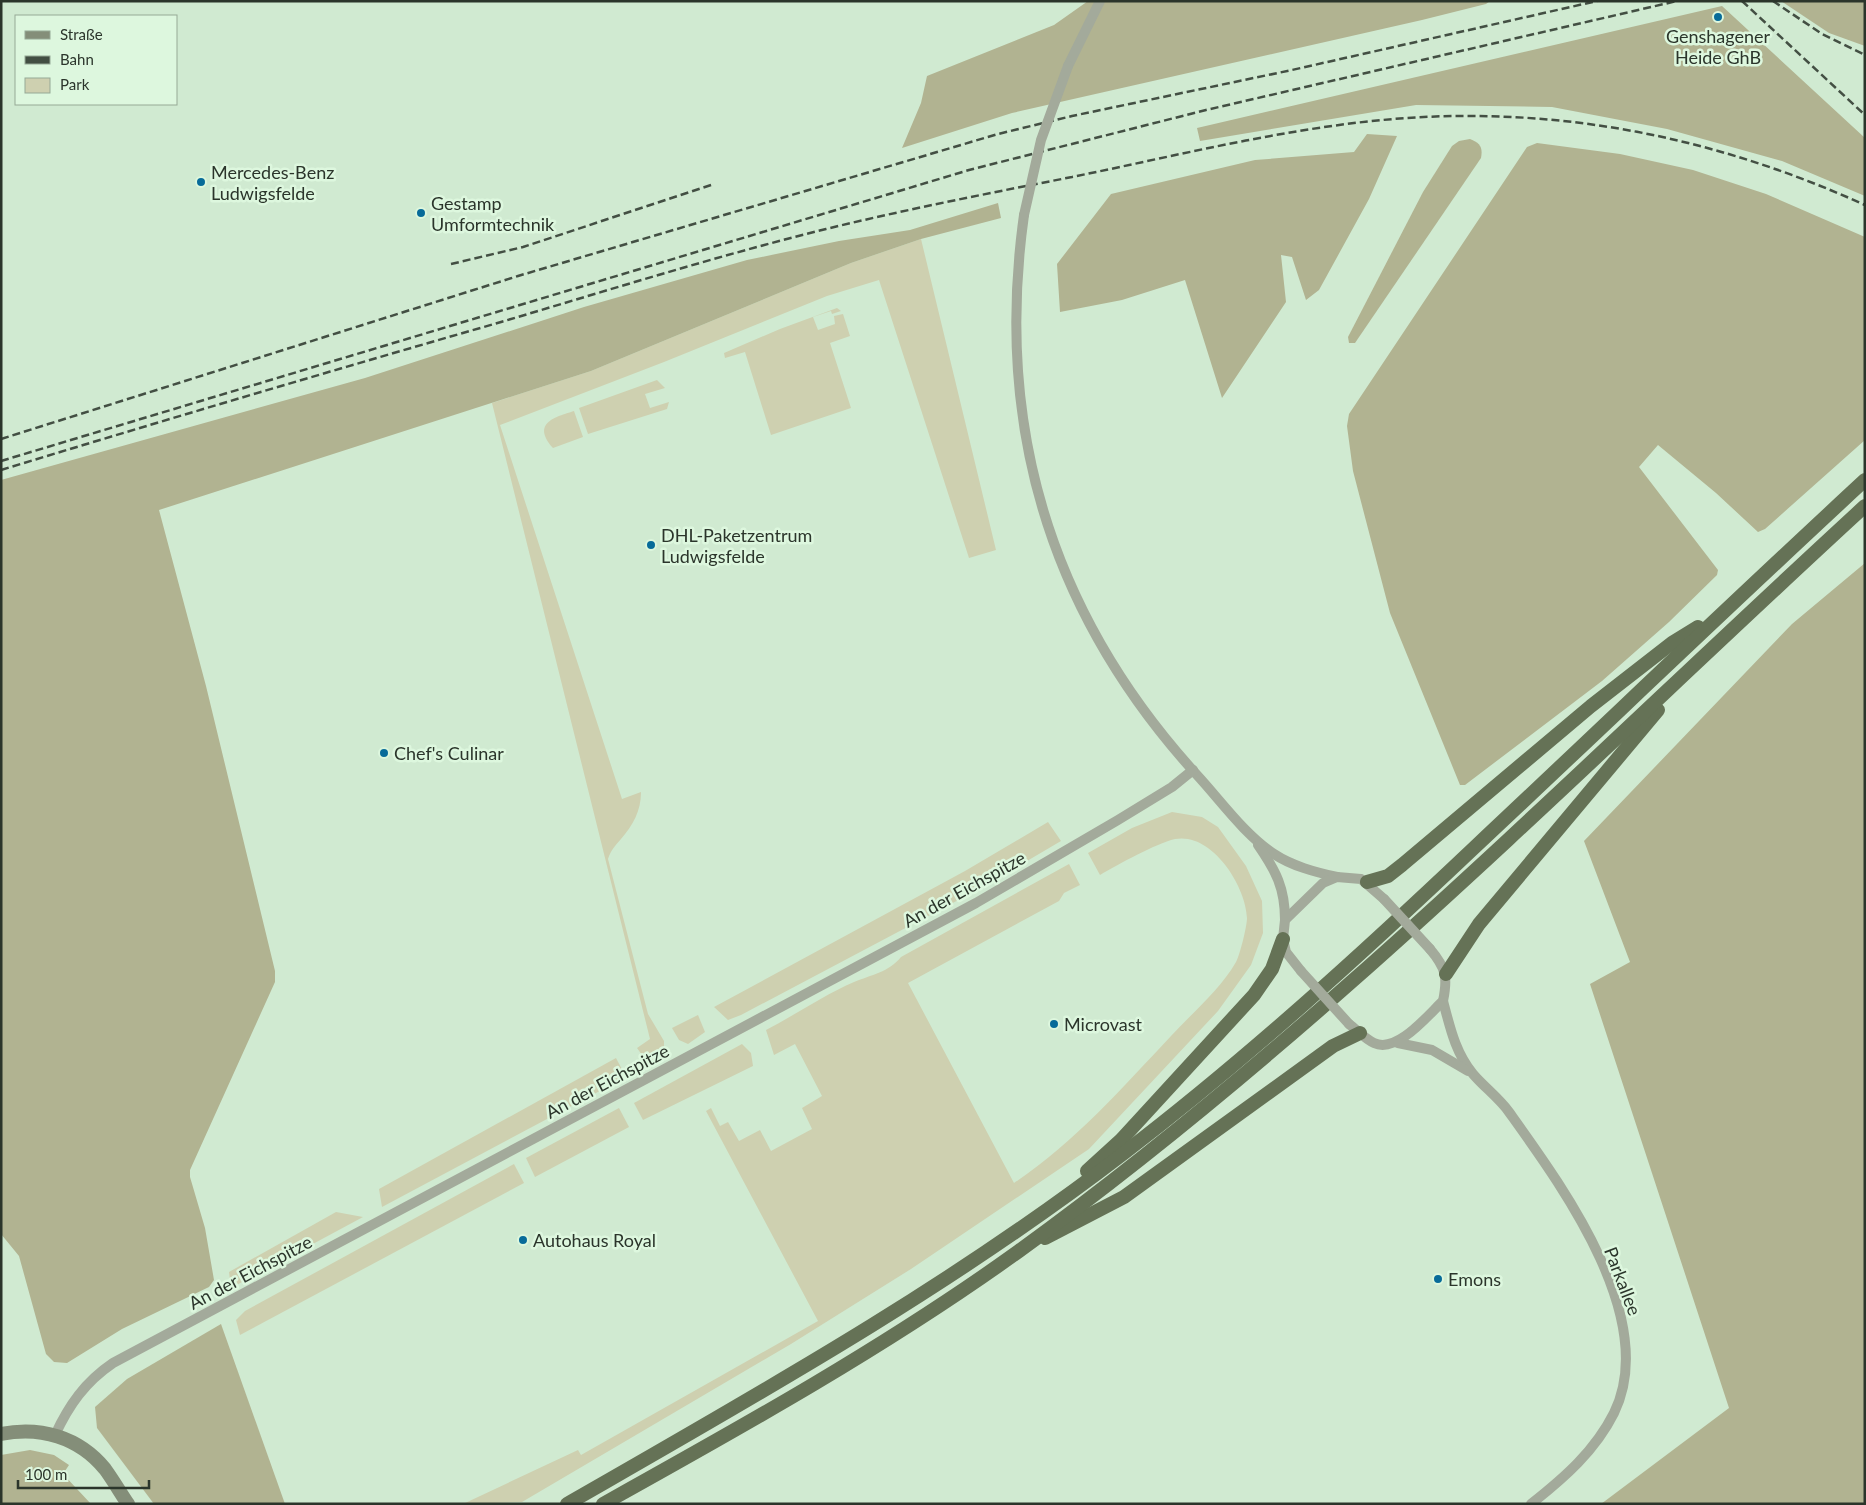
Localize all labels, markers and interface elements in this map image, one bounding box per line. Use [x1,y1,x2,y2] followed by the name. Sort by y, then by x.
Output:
[1712,11,1724,23] marker: Genshagener Heide GhB
[15,15,178,105] legend
[60,25,103,43] text: Straße
[1666,25,1771,68] place label: Genshagener Heide GhB
[60,50,94,68] text: Bahn
[60,75,90,93] text: Park
[211,161,334,204] place label: Mercedes-Benz Ludwigsfelde
[195,176,207,188] marker: Mercedes-Benz Ludwigsfelde
[431,192,555,235] place label: Gestamp Umformtechnik
[415,207,427,219] marker: Gestamp Umformtechnik
[661,524,812,567] place label: DHL-Paketzentrum Ludwigsfelde
[645,539,657,551] marker: DHL-Paketzentrum Ludwigsfelde
[394,742,504,764] place label: Chef's Culinar
[378,747,390,759] marker: Chef's Culinar
[899,846,1029,932] street label: An der Eichspitze
[1064,1013,1142,1035] place label: Microvast
[1048,1018,1060,1030] marker: Microvast
[542,1039,672,1123] street label: An der Eichspitze
[533,1229,656,1251] place label: Autohaus Royal
[185,1230,315,1314] street label: An der Eichspitze
[517,1234,529,1246] marker: Autohaus Royal
[1600,1244,1646,1318] street label: Parkallee
[1448,1268,1501,1290] place label: Emons
[1432,1273,1444,1285] marker: Emons
[18,1458,149,1490] scale bar
[25,1465,67,1483] text: 100 m

